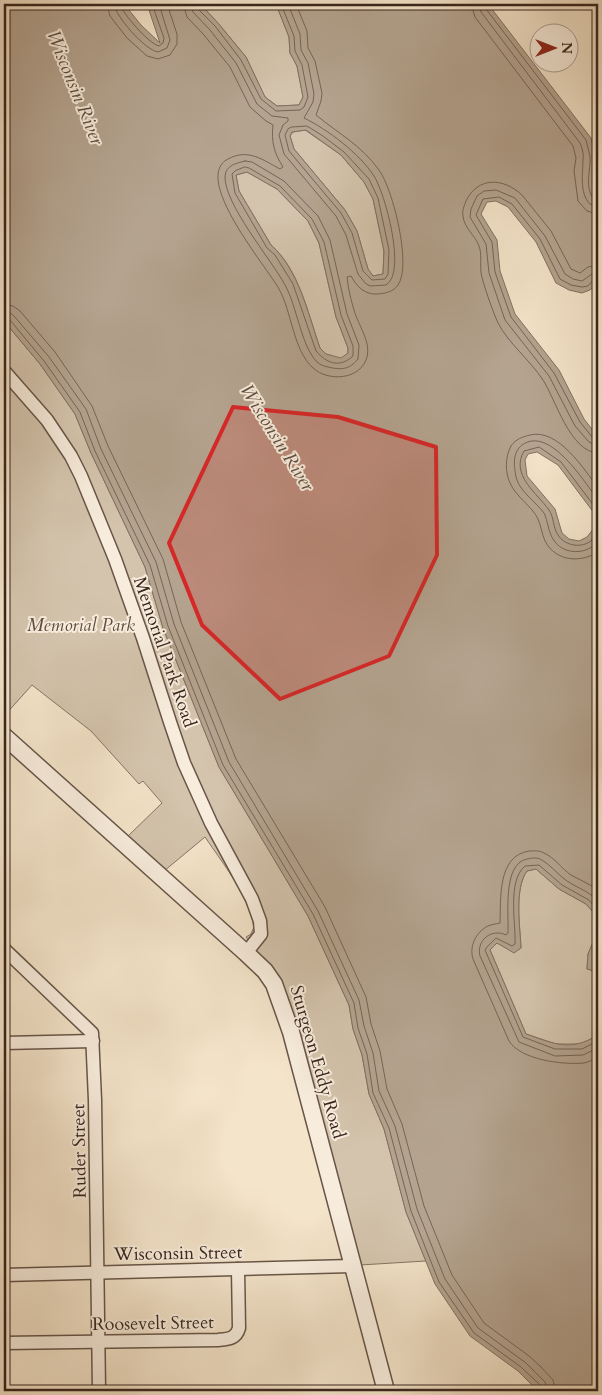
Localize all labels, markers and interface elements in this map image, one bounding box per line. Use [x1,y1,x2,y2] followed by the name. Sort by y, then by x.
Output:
[530,22,580,72] north arrow
[40,26,110,149] water label: Wisconsin River
[557,42,576,54] text: N
[234,379,321,497] water label: Wisconsin River
[127,573,202,731] street label: Memorial Park Road
[27,613,135,638] park label: Memorial Park
[284,983,351,1142] street label: Sturgeon Eddy Road
[66,1103,93,1199] street label: Ruder Street
[113,1240,243,1267] street label: Wisconsin Street
[92,1310,214,1337] street label: Roosevelt Street

